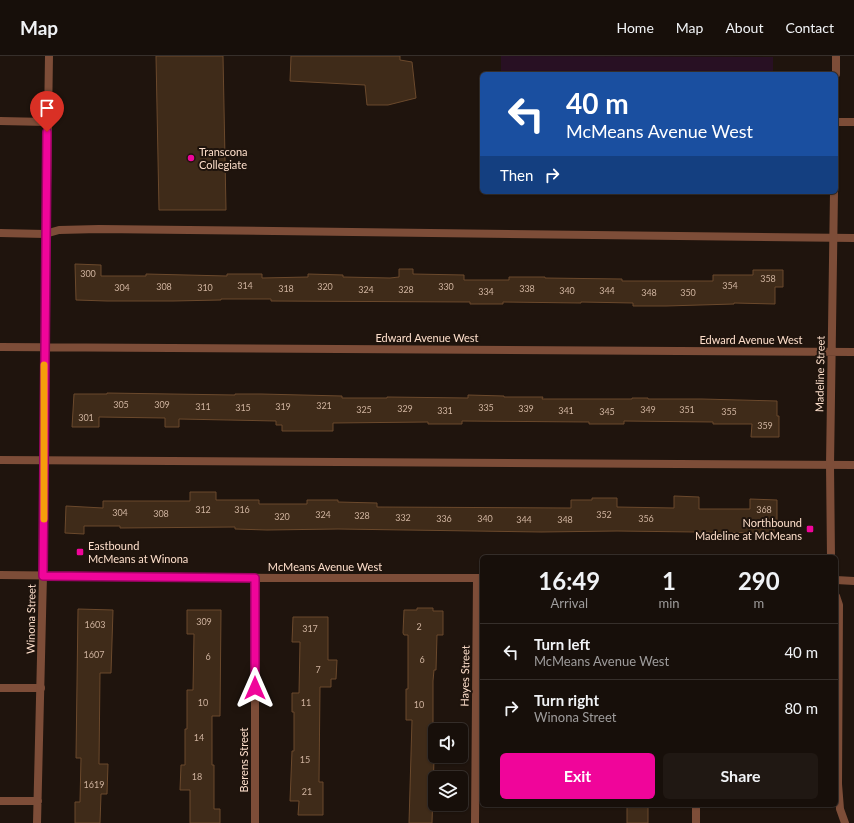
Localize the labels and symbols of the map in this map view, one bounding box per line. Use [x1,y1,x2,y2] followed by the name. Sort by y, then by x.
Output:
[30,91,64,132] pin
[199,145,248,171] place label: Transcona Collegiate
[186,153,196,163] marker: Transcona Collegiate
[80,268,96,279] house number: 300
[760,273,776,284] house number: 358
[237,280,253,291] house number: 314
[722,280,738,291] house number: 354
[156,281,172,292] house number: 308
[317,281,333,292] house number: 320
[438,281,454,292] house number: 330
[114,282,130,293] house number: 304
[197,282,213,293] house number: 310
[278,283,294,294] house number: 318
[519,283,535,294] house number: 338
[358,284,374,295] house number: 324
[398,284,414,295] house number: 328
[559,285,575,296] house number: 340
[599,285,615,296] house number: 344
[478,286,494,297] house number: 334
[641,287,657,298] house number: 348
[680,287,696,298] house number: 350
[375,331,479,344] street label: Edward Avenue West
[699,333,803,346] street label: Edward Avenue West
[812,336,827,412] street label: Madeline Street
[113,399,129,410] house number: 305
[154,399,170,410] house number: 309
[316,400,332,411] house number: 321
[195,401,211,412] house number: 311
[275,401,291,412] house number: 319
[235,402,251,413] house number: 315
[478,402,494,413] house number: 335
[397,403,413,414] house number: 329
[518,403,534,414] house number: 339
[356,404,372,415] house number: 325
[640,404,656,415] house number: 349
[679,404,695,415] house number: 351
[437,405,453,416] house number: 331
[558,405,574,416] house number: 341
[599,406,615,417] house number: 345
[721,406,737,417] house number: 355
[78,412,94,423] house number: 301
[757,420,773,431] house number: 359
[195,504,211,515] house number: 312
[234,504,250,515] house number: 316
[756,504,772,515] house number: 368
[112,507,128,518] house number: 304
[153,508,169,519] house number: 308
[315,509,331,520] house number: 324
[596,509,612,520] house number: 352
[354,510,370,521] house number: 328
[274,511,290,522] house number: 320
[395,512,411,523] house number: 332
[436,513,452,524] house number: 336
[477,513,493,524] house number: 340
[638,513,654,524] house number: 356
[516,514,532,525] house number: 344
[557,514,573,525] house number: 348
[695,516,802,542] place label: Northbound Madeline at McMeans
[805,524,815,534] marker: Northbound Madeline at McMeans
[88,539,188,565] place label: Eastbound McMeans at Winona
[75,547,85,557] marker: Eastbound McMeans at Winona
[268,560,382,573] street label: McMeans Avenue West
[23,584,38,654] street label: Winona Street
[196,616,212,627] house number: 309
[85,619,105,630] house number: 1603
[416,621,422,632] house number: 2
[302,623,318,634] house number: 317
[457,645,472,707] street label: Hayes Street
[84,649,104,660] house number: 1607
[205,651,211,662] house number: 6
[419,654,425,665] house number: 6
[315,664,321,675] house number: 7
[234,667,276,709] position arrow
[198,697,208,708] house number: 10
[301,697,311,708] house number: 11
[414,699,424,710] house number: 10
[237,727,250,793] street label: Berens Street
[194,732,204,743] house number: 14
[300,754,310,765] house number: 15
[192,771,202,782] house number: 18
[84,779,104,790] house number: 1619
[302,786,312,797] house number: 21

